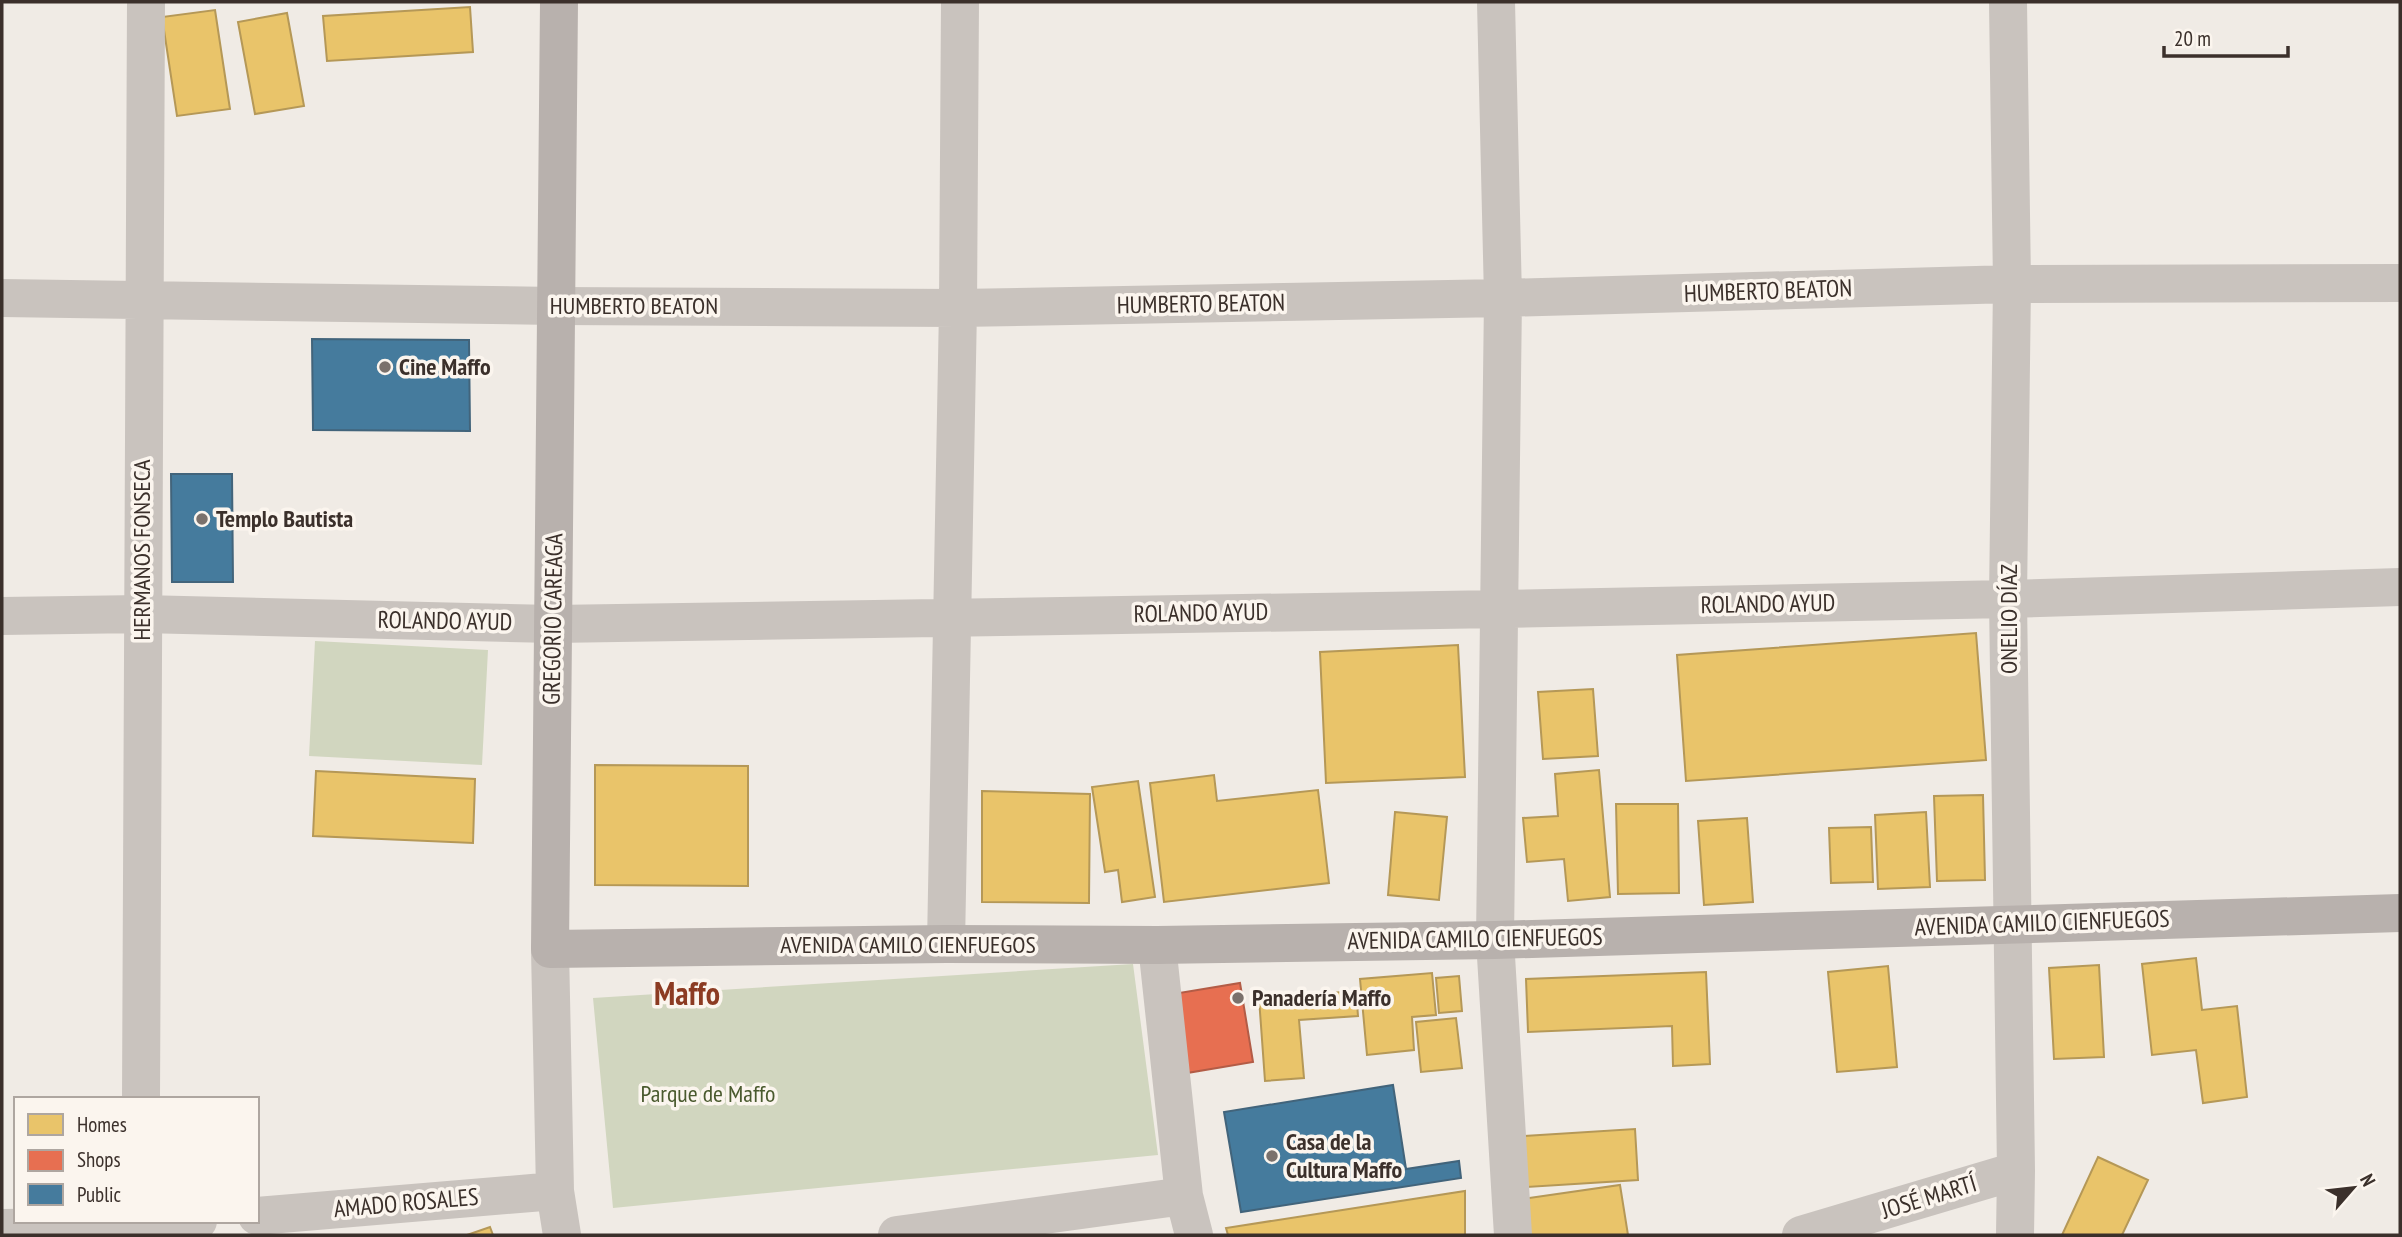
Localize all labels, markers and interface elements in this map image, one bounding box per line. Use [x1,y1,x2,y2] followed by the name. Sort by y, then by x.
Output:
[2164,14,2288,58] scale bar
[2174,25,2211,52] text: 20 m
[1683,272,1853,309] street label: HUMBERTO BEATON
[1117,287,1285,320] street label: HUMBERTO BEATON
[550,290,718,321] street label: HUMBERTO BEATON
[399,351,491,382] place label: Cine Maffo
[377,359,393,375] marker: Cine Maffo
[126,459,157,641] street label: HERMANOS FONSECA
[216,503,353,534] place label: Templo Bautista
[194,511,210,527] marker: Templo Bautista
[536,532,570,705] street label: GREGORIO CAREAGA
[1993,564,2024,674] street label: ONELIO DÍAZ
[1700,587,1836,620] street label: ROLANDO AYUD
[1133,596,1269,629] street label: ROLANDO AYUD
[377,604,513,637] street label: ROLANDO AYUD
[1914,903,2170,942] street label: AVENIDA CAMILO CIENFUEGOS
[1347,921,1603,956] street label: AVENIDA CAMILO CIENFUEGOS
[780,929,1036,960] street label: AVENIDA CAMILO CIENFUEGOS
[654,972,720,1014] district label: Maffo
[1252,982,1391,1013] place label: Panadería Maffo
[1230,990,1246,1006] marker: Panadería Maffo
[641,1078,775,1109] park label: Parque de Maffo
[14,1097,259,1223] legend
[77,1111,127,1138] text: Homes
[1286,1126,1403,1185] place label: Casa de la Cultura Maffo
[77,1146,121,1173] text: Shops
[1264,1148,1280,1164] marker: Casa de la Cultura Maffo
[2318,1153,2388,1223] north arrow
[1877,1167,1981,1226] street label: JOSÉ MARTÍ
[2355,1170,2381,1190] text: N
[77,1181,122,1208] text: Public
[332,1181,480,1224] street label: AMADO ROSALES

